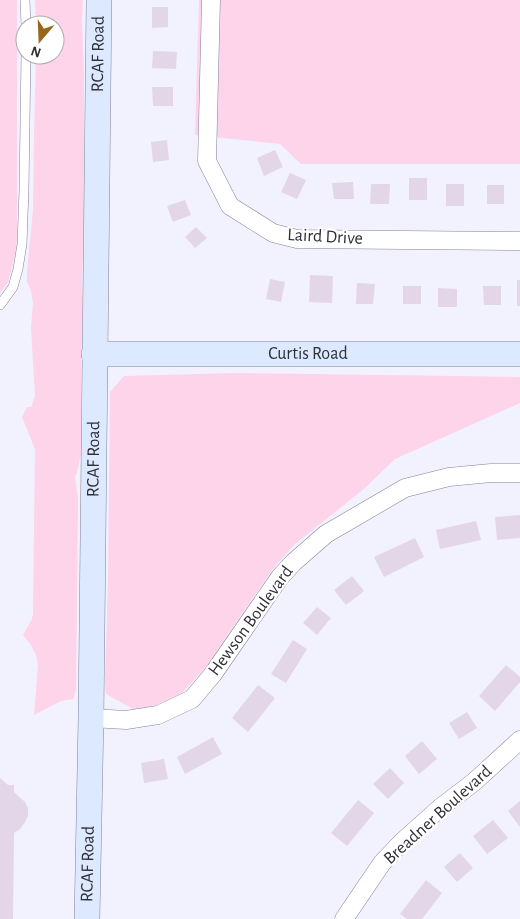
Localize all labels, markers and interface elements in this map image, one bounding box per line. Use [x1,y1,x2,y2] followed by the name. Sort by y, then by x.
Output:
[15,15,65,65] north arrow
[89,16,108,92] street label: RCAF Road
[29,43,43,60] text: N
[287,226,363,248] street label: Laird Drive
[268,345,348,363] street label: Curtis Road
[84,421,103,497] street label: RCAF Road
[205,563,297,679] street label: Hewson Boulevard
[381,762,495,868] street label: Breadner Boulevard
[78,826,98,902] street label: RCAF Road

